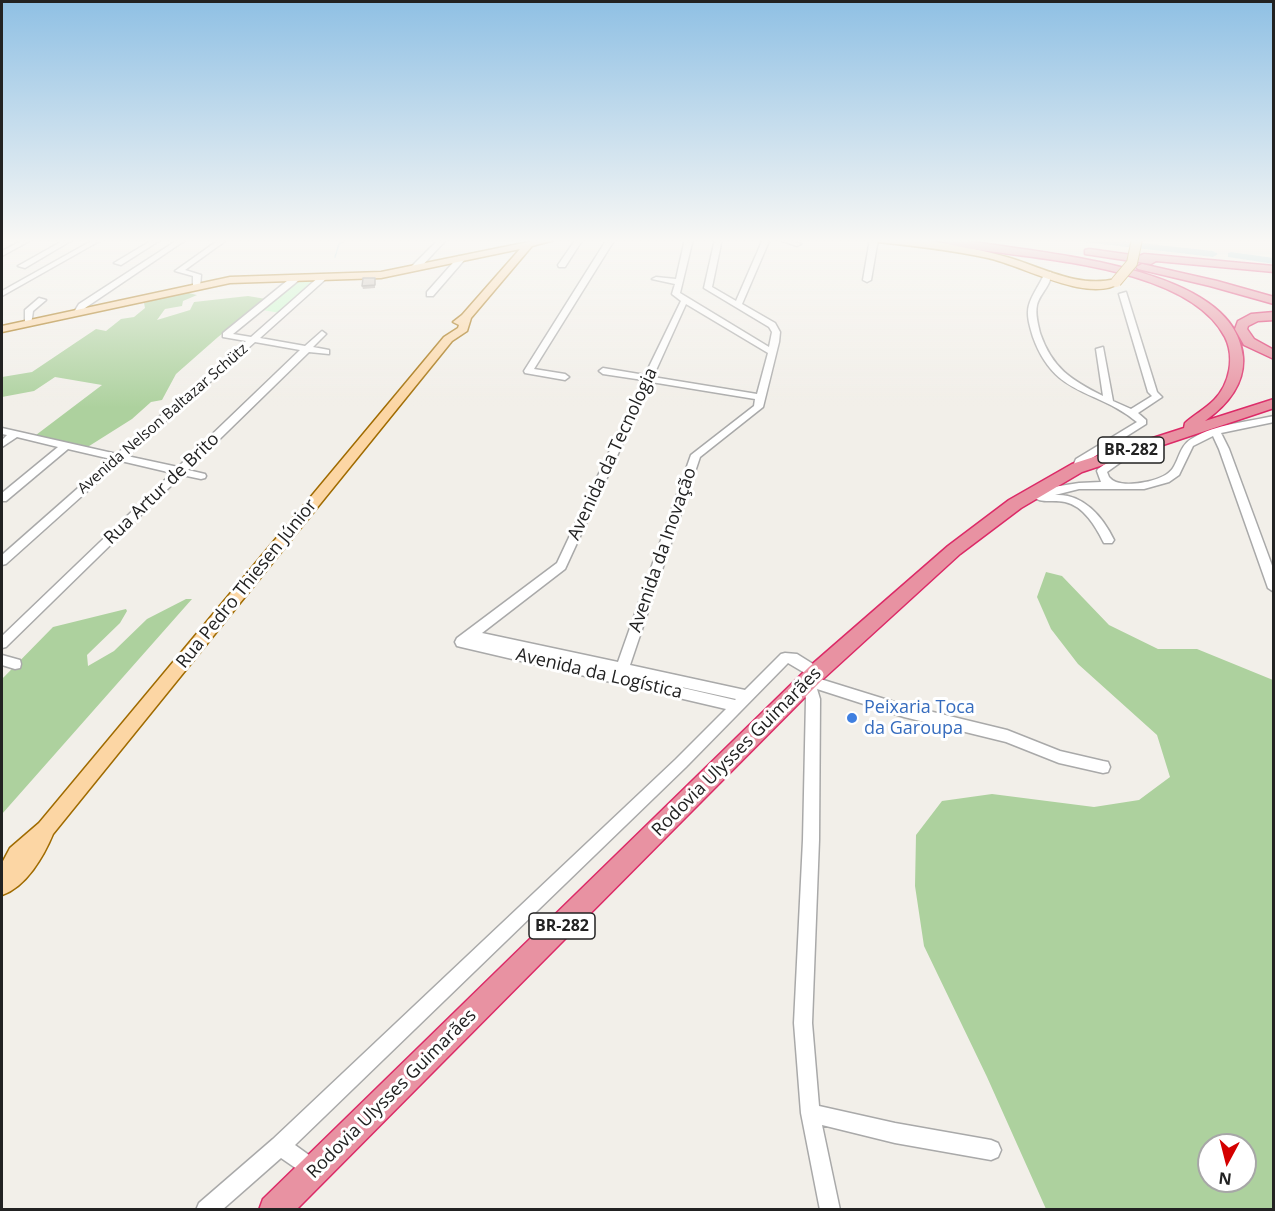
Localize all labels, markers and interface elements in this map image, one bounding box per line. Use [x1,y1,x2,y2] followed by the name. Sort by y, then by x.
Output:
[74,340,252,498] street label: Avenida Nelson Baltazar Schütz
[564,364,662,544] street label: Avenida da Tecnologia
[100,429,224,549] street label: Rua Artur de Brito
[1098,437,1164,463] road number: BR-282
[625,465,701,635] street label: Avenida da Inovação
[172,495,322,673] street label: Rua Pedro Thiesen Júnior
[514,644,684,704] street label: Avenida da Logística
[648,663,826,841] street label: Rodovia Ulysses Guimarães
[864,697,975,740] place label: Peixaria Toca da Garoupa
[845,711,859,725] marker: Peixaria Toca da Garoupa
[529,913,595,939] road number: BR-282
[303,1005,481,1183] street label: Rodovia Ulysses Guimarães
[1197,1133,1257,1193] north arrow
[1217,1167,1233,1191] text: N

